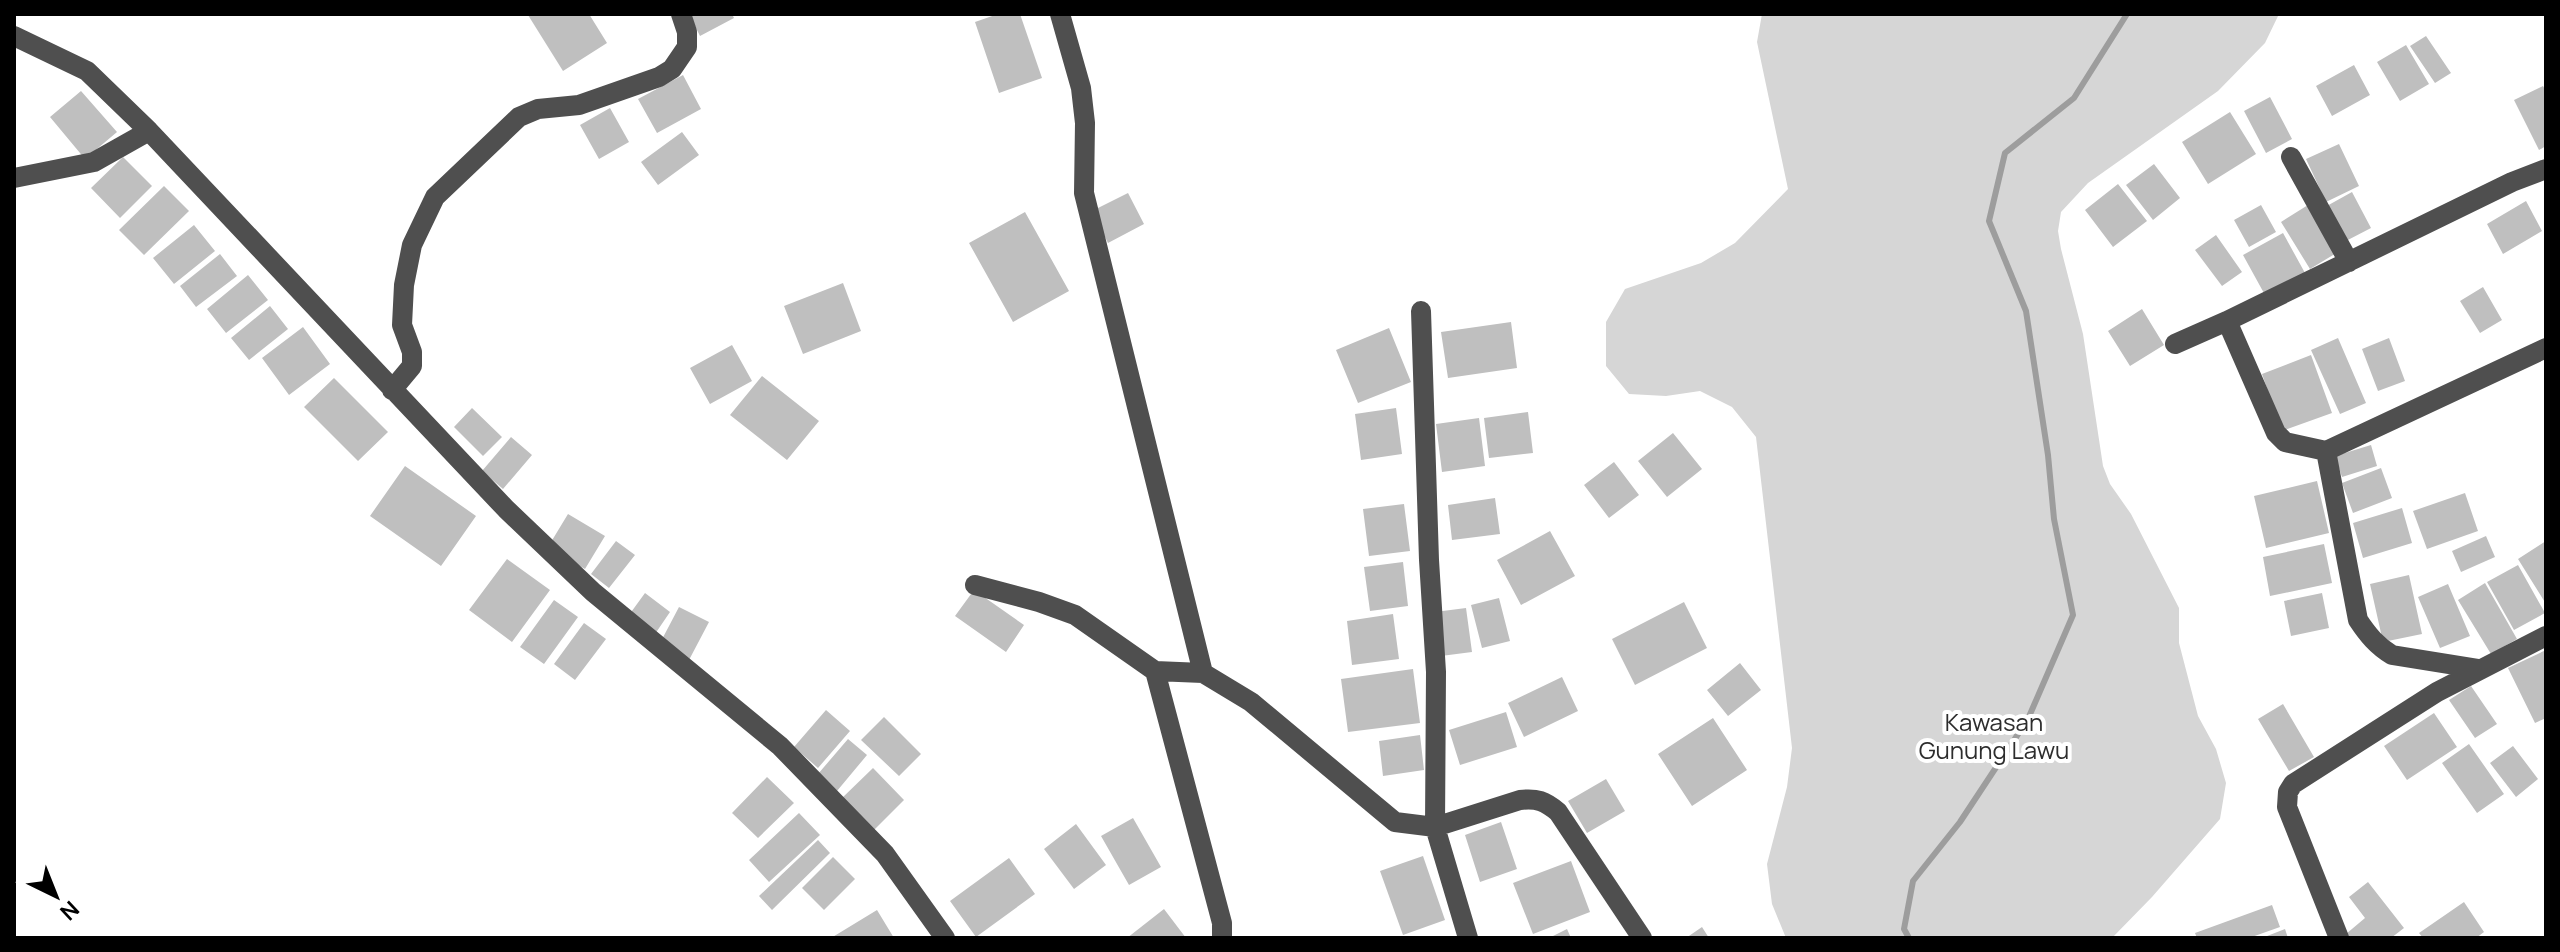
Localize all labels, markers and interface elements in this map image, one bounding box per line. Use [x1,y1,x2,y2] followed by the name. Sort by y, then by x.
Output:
[1919,705,2069,766] park label: Kawasan Gunung Lawu
[16,856,96,936] north arrow
[54,894,86,927] text: N

